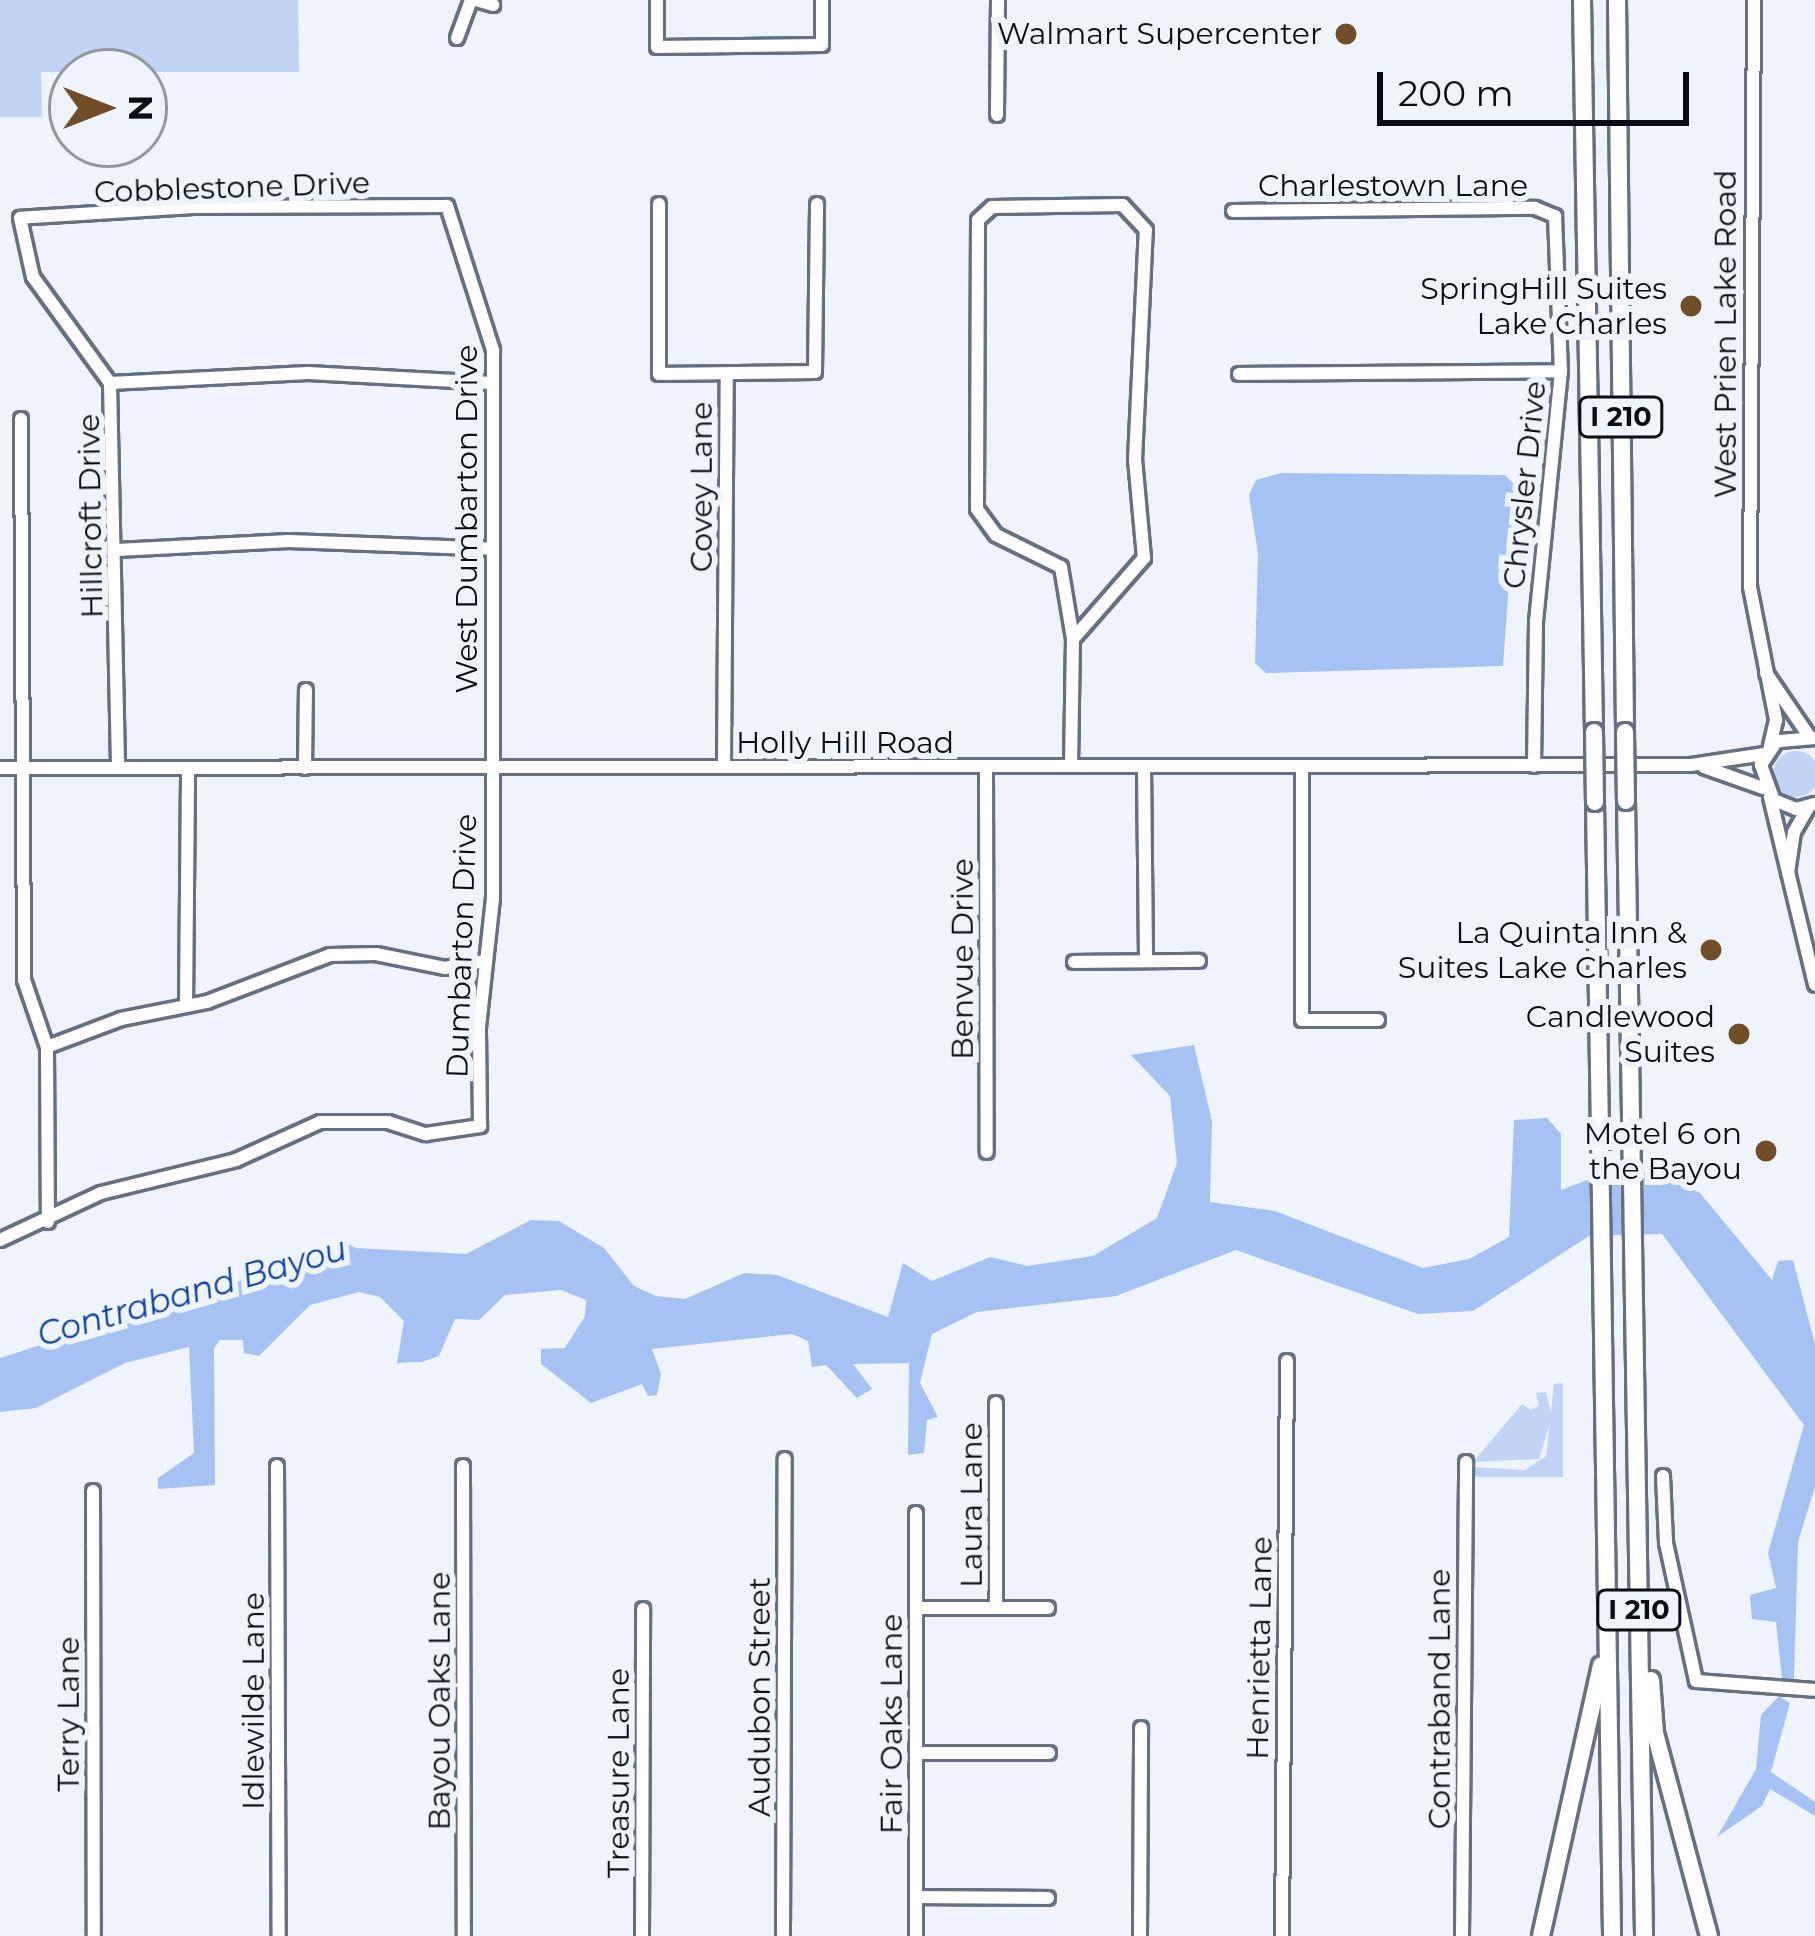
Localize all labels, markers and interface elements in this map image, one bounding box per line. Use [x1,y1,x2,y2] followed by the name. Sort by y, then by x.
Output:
[997,16,1322,52] place label: Walmart Supercenter
[1333,21,1359,47] marker: Walmart Supercenter
[48,48,168,168] north arrow
[1383,48,1695,122] scale bar
[1398,71,1514,115] text: 200 m
[121,95,161,121] text: N
[93,165,371,211] street label: Cobblestone Drive
[1258,168,1528,204] street label: Charlestown Lane
[1708,170,1744,498] street label: West Prien Lake Road
[1420,271,1667,342] place label: SpringHill Suites Lake Charles
[1678,293,1704,319] marker: SpringHill Suites Lake Charles
[449,345,485,693] street label: West Dumbarton Drive
[1496,379,1554,591] street label: Chrysler Drive
[1576,396,1666,438] road number: I 210
[684,402,720,572] street label: Covey Lane
[71,413,111,619] street label: Hillcroft Drive
[736,725,954,761] street label: Holly Hill Road
[439,813,485,1079] street label: Dumbarton Drive
[945,858,981,1060] street label: Benvue Drive
[1398,915,1687,986] place label: La Quinta Inn & Suites Lake Charles
[1698,937,1724,963] marker: La Quinta Inn & Suites Lake Charles
[1526,999,1715,1070] place label: Candlewood Suites
[1726,1021,1752,1047] marker: Candlewood Suites
[1584,1116,1742,1186] place label: Motel 6 on the Bayou
[1753,1138,1779,1164] marker: Motel 6 on the Bayou
[33,1229,351,1355] water label: Contraband Bayou
[954,1422,990,1588] street label: Laura Lane
[1240,1536,1280,1760] street label: Henrietta Lane
[1422,1569,1458,1829] street label: Contraband Lane
[422,1572,458,1830] street label: Bayou Oaks Lane
[742,1577,778,1817] street label: Audubon Street
[1594,1589,1684,1631] road number: I 210
[236,1592,272,1810] street label: Idlewilde Lane
[874,1614,910,1834] street label: Fair Oaks Lane
[51,1636,87,1792] street label: Terry Lane
[601,1668,637,1878] street label: Treasure Lane

